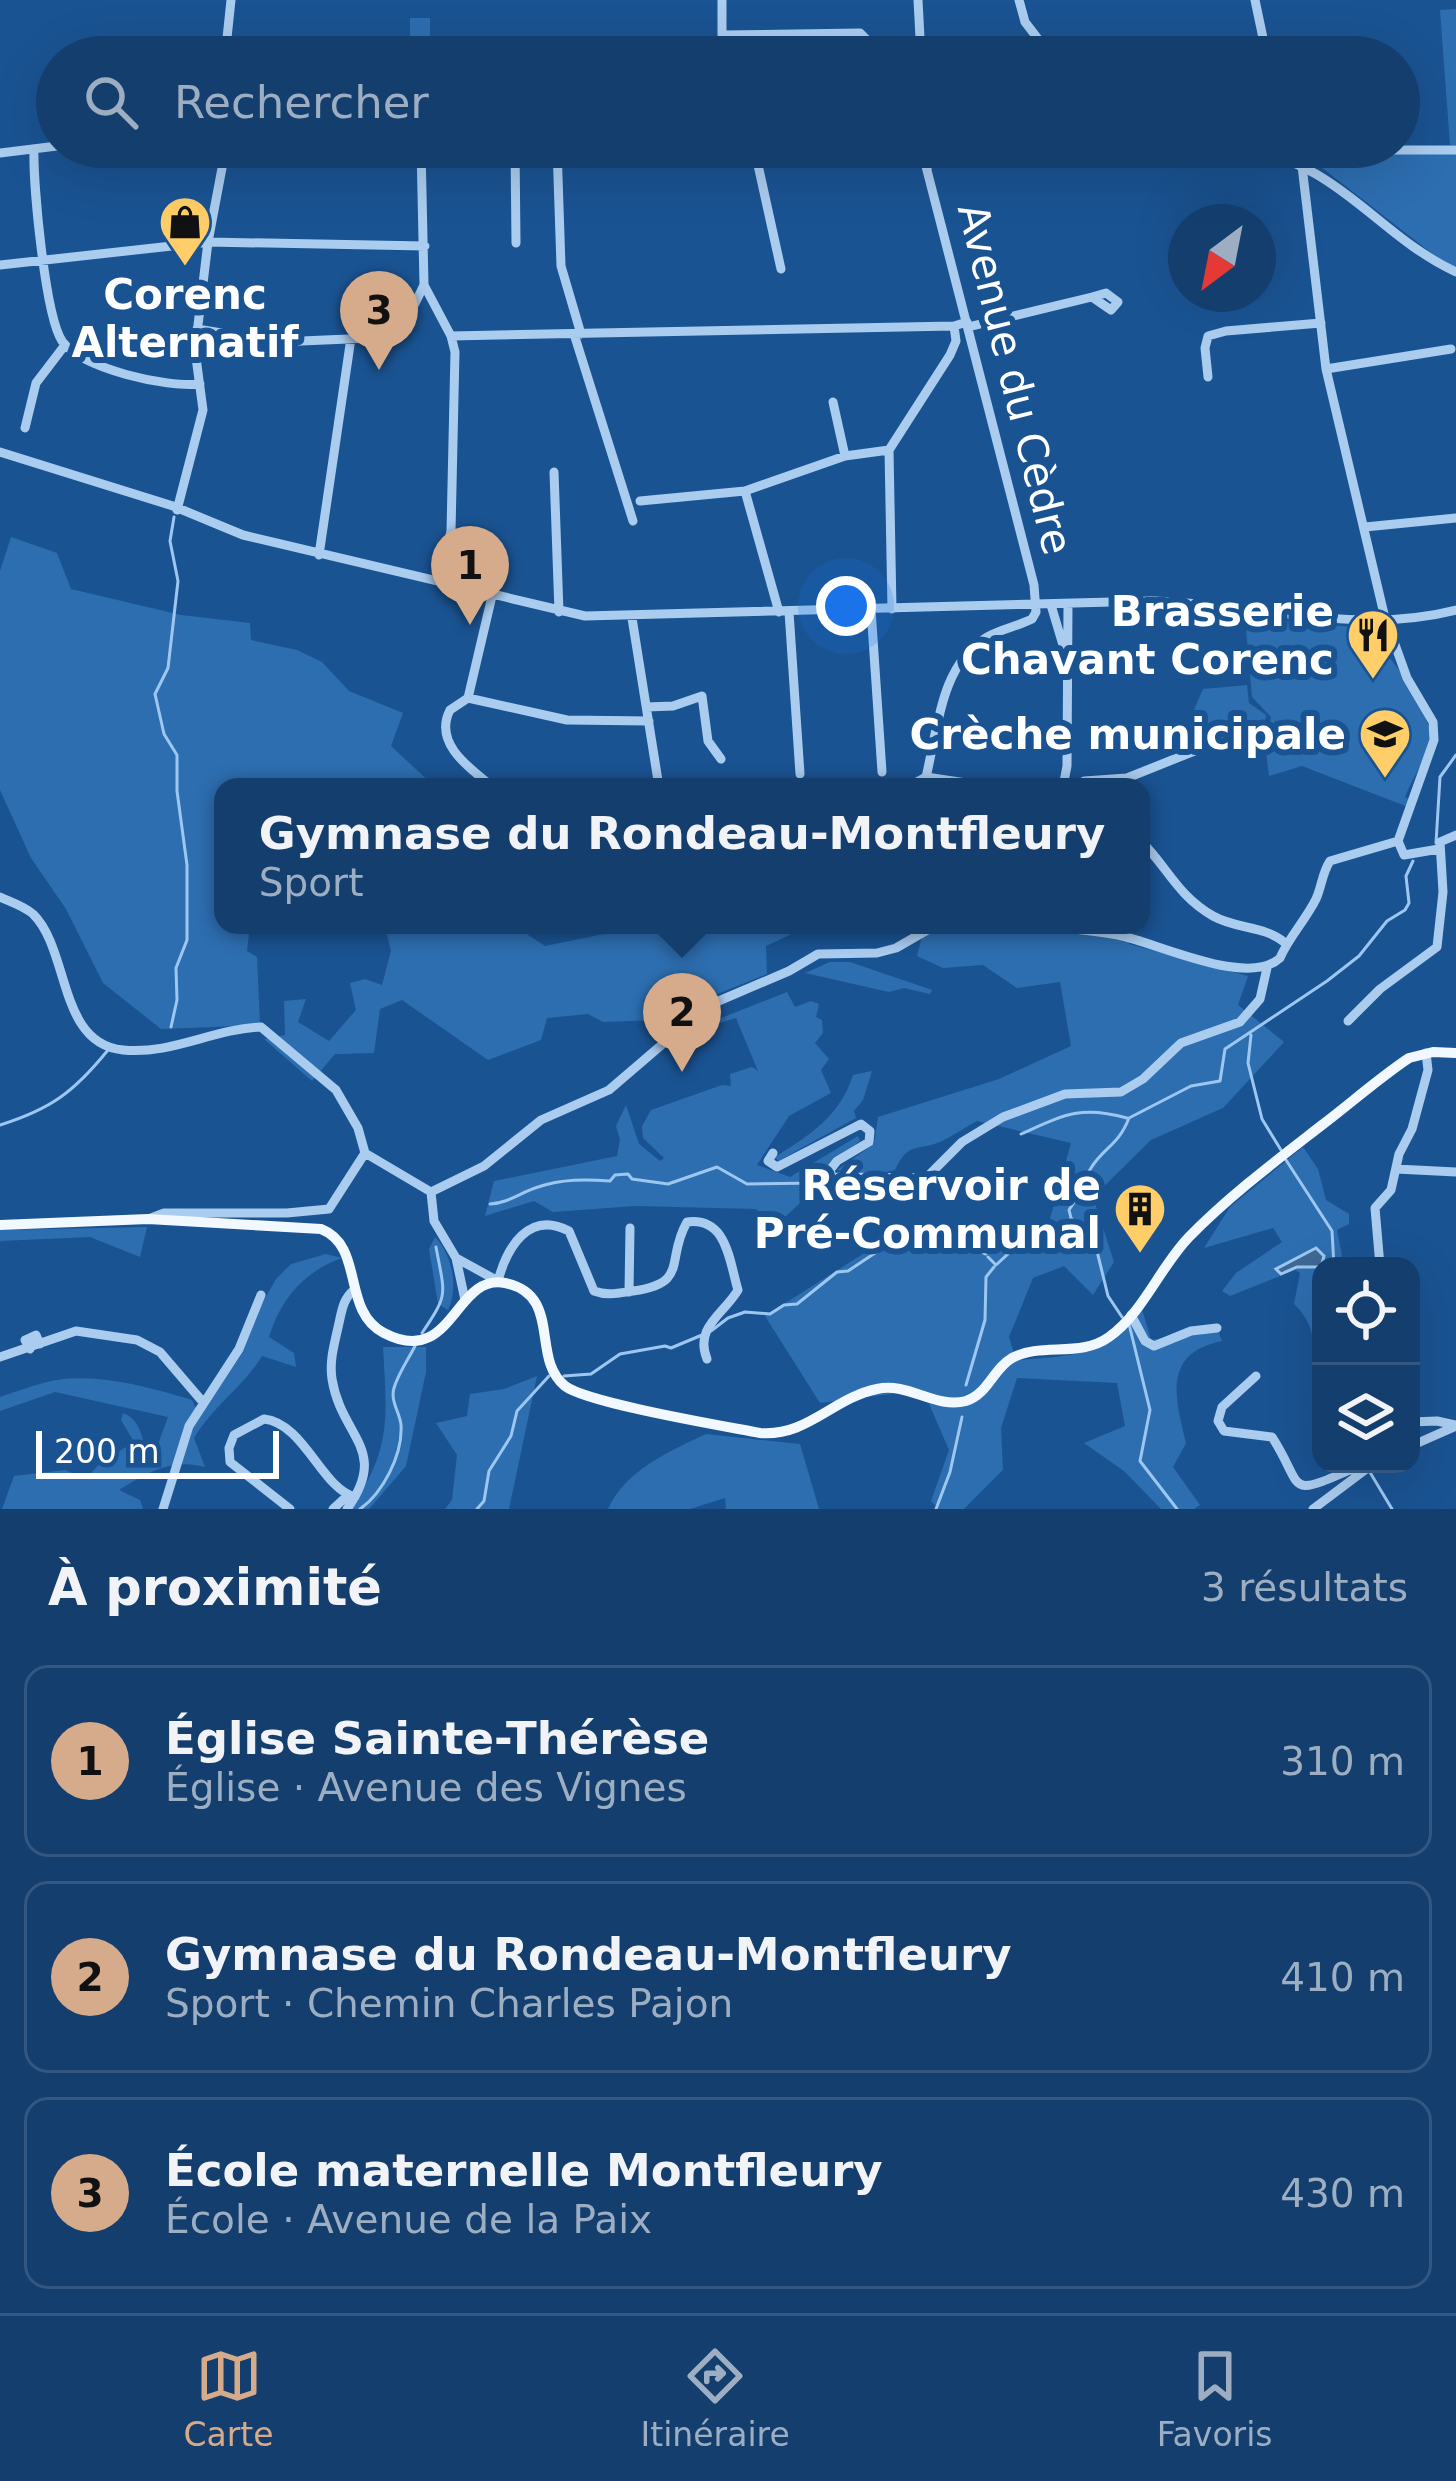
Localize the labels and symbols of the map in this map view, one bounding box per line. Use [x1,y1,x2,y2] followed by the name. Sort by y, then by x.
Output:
[157,194,213,268] shop icon: Corenc Alternatif
[948,198,1082,560] street label: Avenue du Cèdre
[1168,204,1276,312] north arrow
[71,270,299,367] place label: Corenc Alternatif
[340,271,418,370] pin: 3
[431,526,509,625] pin: 1
[816,576,876,636] your location
[961,587,1334,684] place label: Brasserie Chavant Corenc
[1345,607,1401,681] restaurant icon: Brasserie Chavant Corenc
[1357,706,1413,780] school or university icon: Crèche municipale
[910,710,1346,759] place label: Crèche municipale
[643,973,721,1072] pin: 2
[754,1161,1101,1258] place label: Réservoir de Pré-Communal
[1112,1181,1168,1255] building icon: Réservoir de Pré-Communal
[36,1425,279,1478] scale bar

